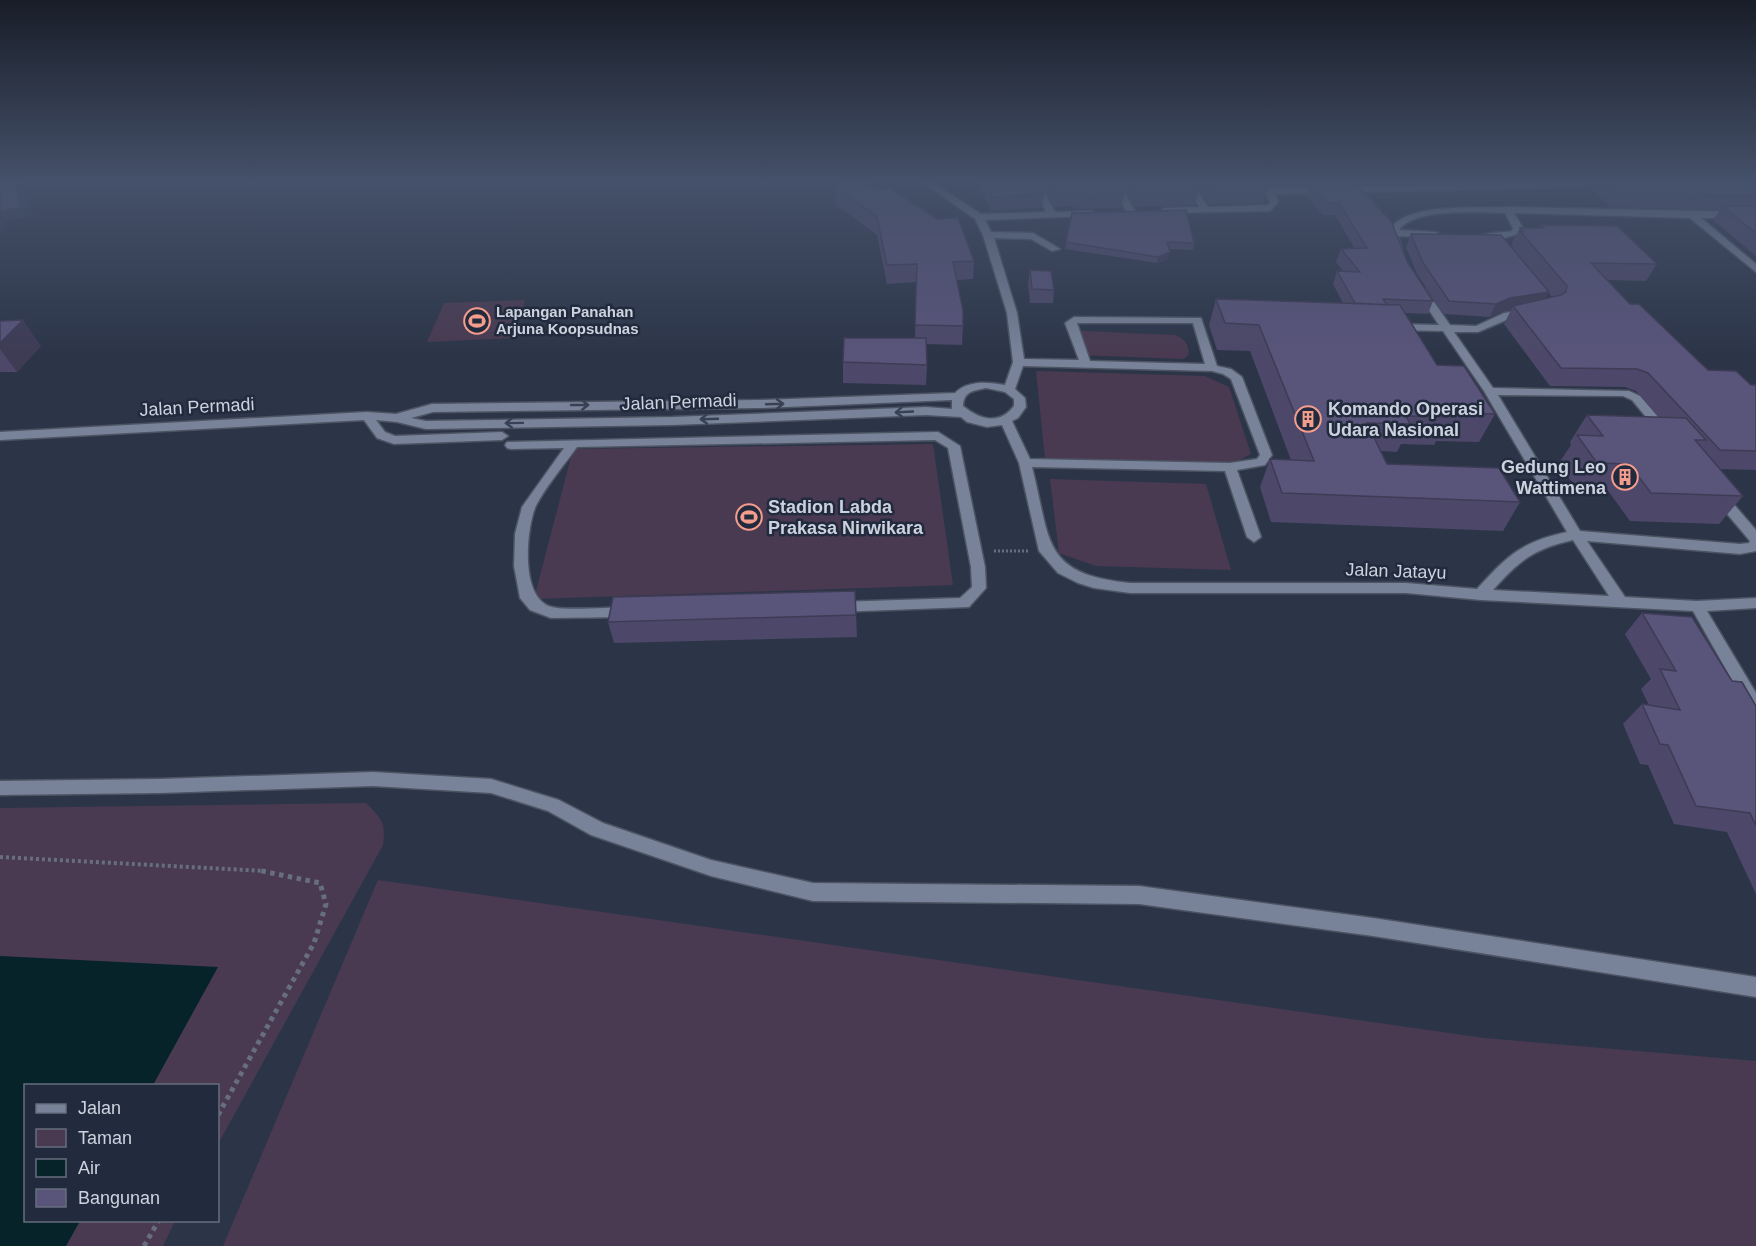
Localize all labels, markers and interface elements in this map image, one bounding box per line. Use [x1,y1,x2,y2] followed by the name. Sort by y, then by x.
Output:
[496,303,639,337] place label: Lapangan Panahan Arjuna Koopsudnas
[462,306,492,336] sports icon: Lapangan Panahan Arjuna Koopsudnas
[621,390,737,414] street label: Jalan Permadi
[139,394,255,420] street label: Jalan Permadi
[764,398,784,409] one-way arrow
[1328,399,1483,440] place label: Komando Operasi Udara Nasional
[570,400,590,411] one-way arrow
[1293,404,1323,434] building icon: Komando Operasi Udara Nasional
[894,406,914,417] one-way arrow
[699,414,719,425] one-way arrow
[504,417,524,429] one-way arrow
[1501,457,1607,498] place label: Gedung Leo Wattimena
[1610,462,1640,492] building icon: Gedung Leo Wattimena
[768,497,924,538] place label: Stadion Labda Prakasa Nirwikara
[734,502,764,532] sports icon: Stadion Labda Prakasa Nirwikara
[1345,559,1447,583] street label: Jalan Jatayu
[24,1084,219,1222] legend
[78,1098,121,1118] text: Jalan
[78,1128,132,1148] text: Taman
[78,1158,100,1178] text: Air
[78,1188,160,1208] text: Bangunan

